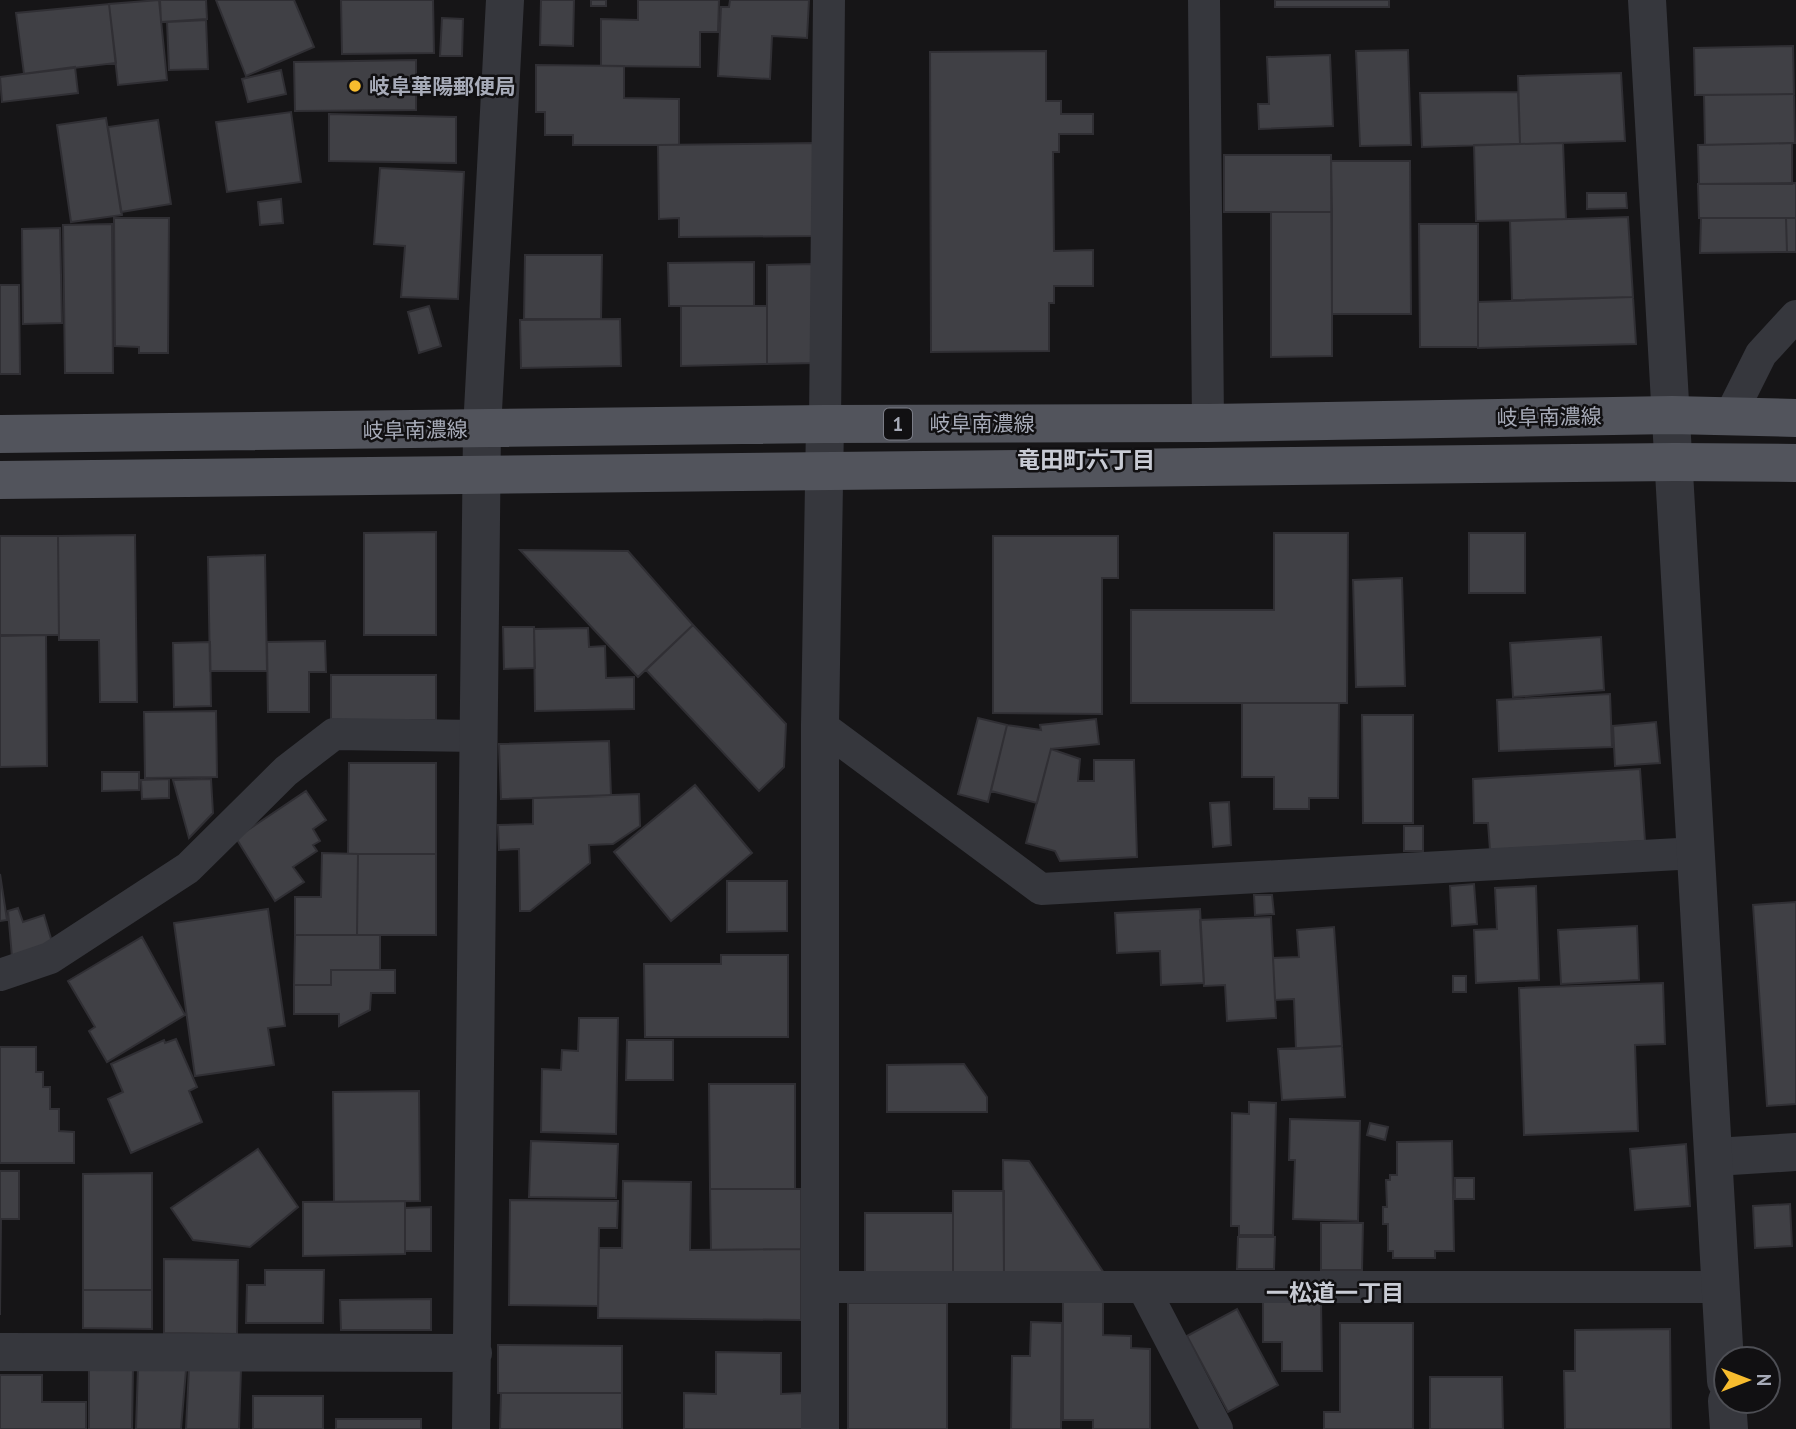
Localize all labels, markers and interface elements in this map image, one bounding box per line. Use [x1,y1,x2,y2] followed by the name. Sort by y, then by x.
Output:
[369,73,516,100] place label: 岐阜華陽郵便局
[347,78,363,94] marker: 岐阜華陽郵便局
[1496,403,1602,431] street label: 岐阜南濃線
[884,408,912,440] road number: 1
[930,410,1035,437] street label: 岐阜南濃線
[362,416,468,444] street label: 岐阜南濃線
[1017,445,1155,474] district label: 竜田町六丁目
[1266,1278,1404,1307] district label: 一松道一丁目
[1712,1345,1782,1415] north arrow
[1752,1374,1776,1386] text: N

